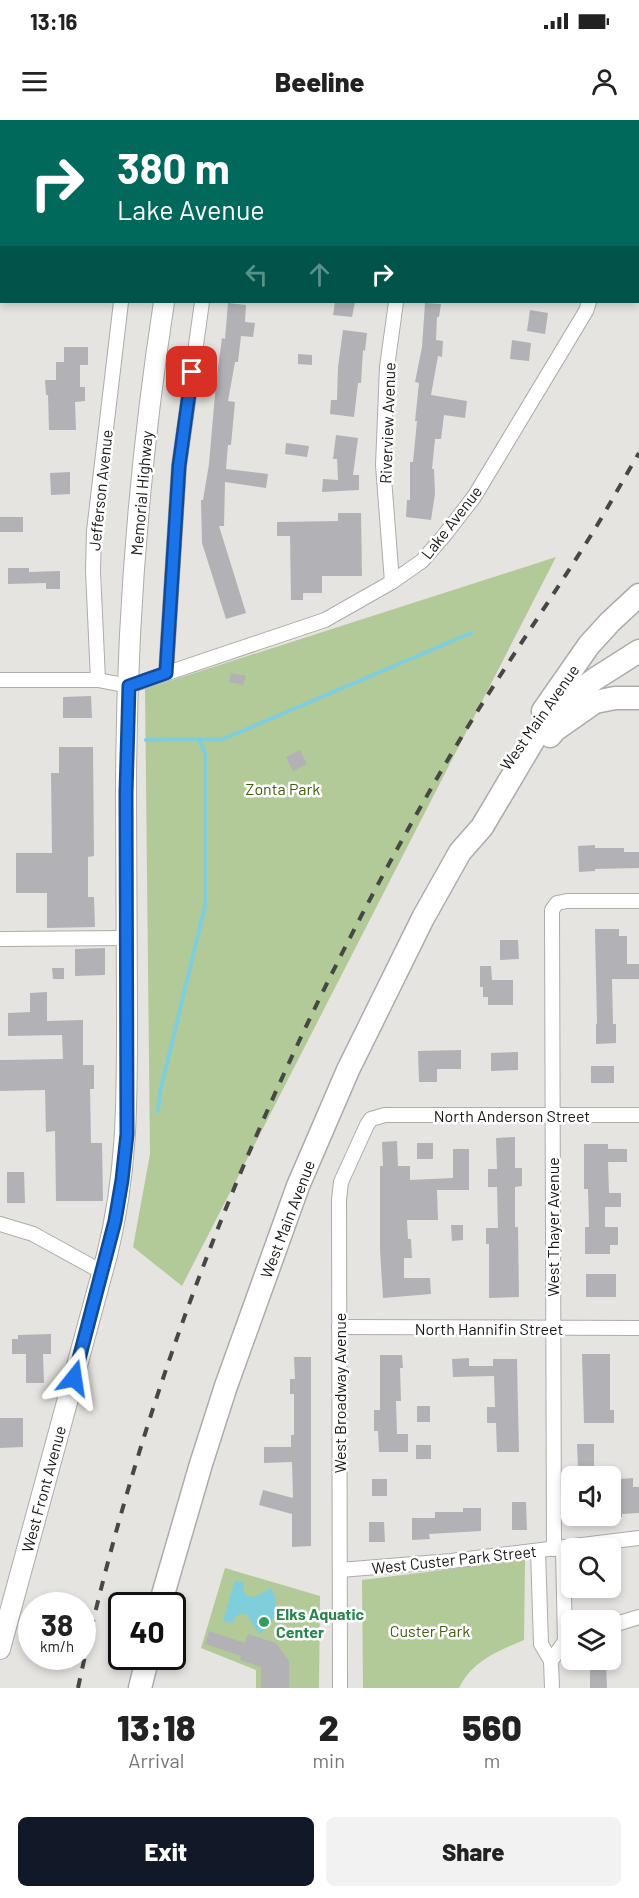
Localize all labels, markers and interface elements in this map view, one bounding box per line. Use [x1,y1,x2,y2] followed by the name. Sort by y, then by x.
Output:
[30,8,77,34] text: 13:16
[18,65,51,98] icon: menu
[275,65,364,97] text: Beeline
[588,65,621,98] icon: person
[117,142,230,192] text: 380 m
[18,144,96,222] icon: right
[117,193,265,225] text: Lake Avenue
[240,258,273,291] icon: left
[303,258,336,291] icon: ahead
[366,258,399,291] icon: right
[166,346,217,397] pin
[175,355,208,388] icon: arrive
[375,362,399,484] street label: Riverview Avenue
[84,428,116,552] street label: Jefferson Avenue
[126,429,156,556] street label: Memorial Highway
[417,482,485,562] street label: Lake Avenue
[495,660,583,774] street label: West Main Avenue
[246,779,320,798] park label: Zonta Park
[434,1106,590,1125] street label: North Anderson Street
[256,1157,318,1281] street label: West Main Avenue
[543,1157,562,1297] street label: West Thayer Avenue
[330,1313,349,1473] street label: West Broadway Avenue
[415,1319,563,1338] street label: North Hannifin Street
[42,1346,106,1410] position arrow
[17,1424,69,1554] street label: West Front Avenue
[561,1466,621,1670] map controls
[561,1466,621,1526] button: sound
[561,1538,621,1598] button: search
[371,1541,537,1577] street label: West Custer Park Street
[108,1592,186,1670] speed limit sign: 40
[276,1604,365,1641] place label: Elks Aquatic Center
[41,1606,73,1642] text: 38
[561,1610,621,1670] button: layers
[257,1615,271,1629] marker: Elks Aquatic Center
[390,1621,470,1640] park label: Custer Park
[40,1637,74,1655] text: km/h
[117,1705,196,1748] text: 13:18
[319,1705,339,1748] text: 2
[462,1705,522,1748] text: 560
[128,1748,184,1772] text: Arrival
[313,1748,345,1772] text: min
[484,1748,500,1772] text: m
[18,1817,314,1886] button: Exit
[326,1817,621,1886] button: Share

